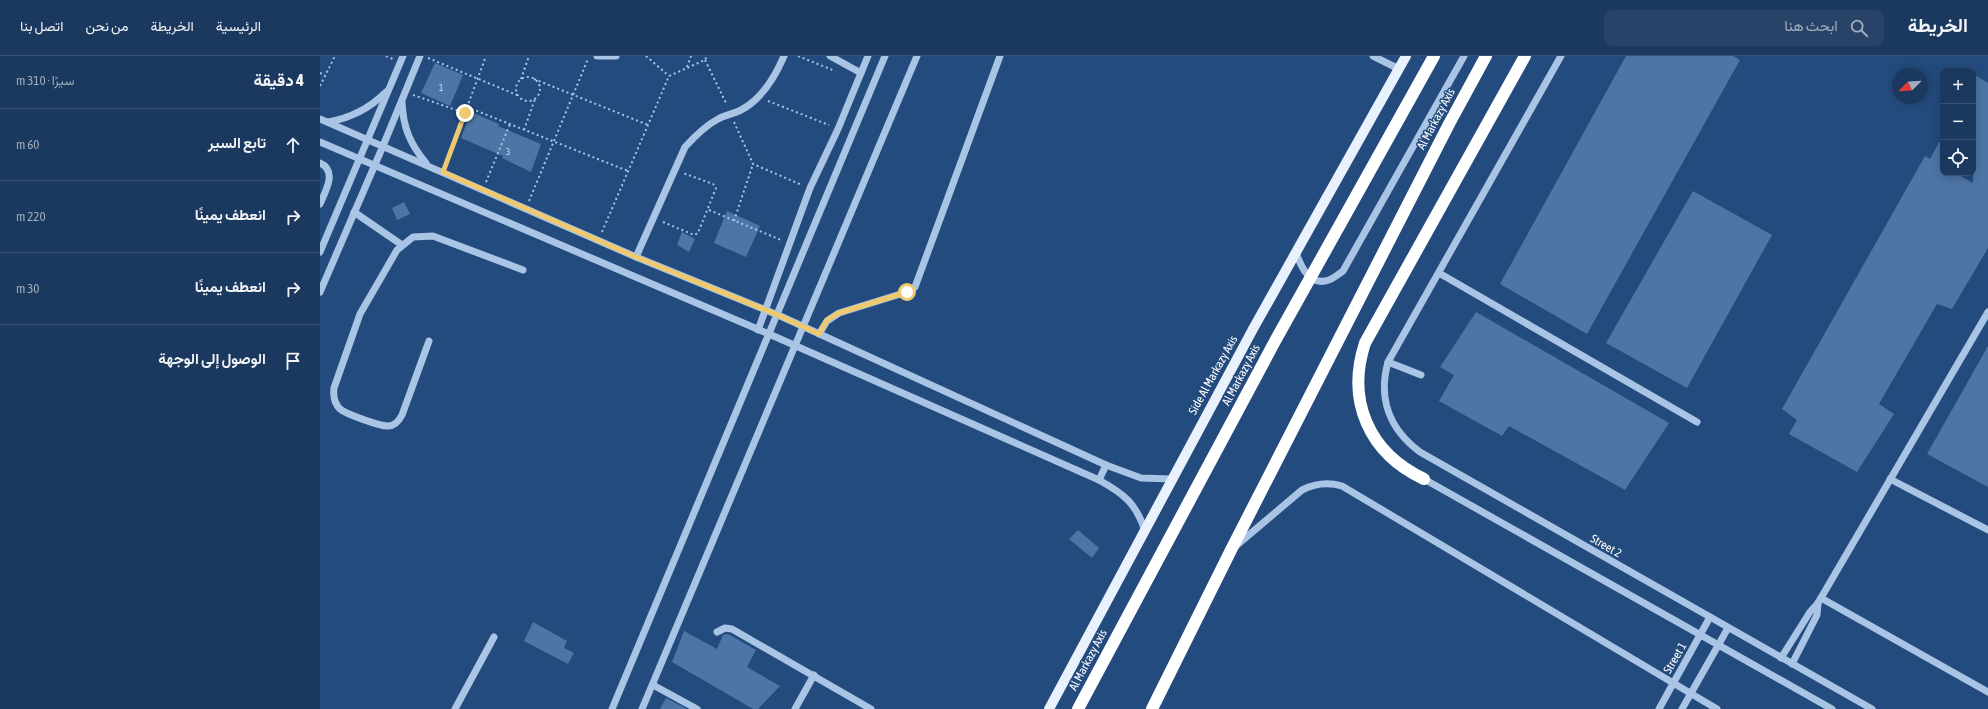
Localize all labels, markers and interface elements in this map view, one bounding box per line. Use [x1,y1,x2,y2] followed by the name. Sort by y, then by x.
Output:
[1604,10,1884,46] search box
[1908,14,1968,36] text: الخريطة
[1784,17,1838,34] text: ابحث هنا
[1848,17,1870,39] icon: search
[20,18,63,34] text: اتصل بنا
[85,18,129,34] text: من نحن
[151,18,194,34] text: الخريطة
[216,18,261,34] text: الرئيسية
[1892,68,1928,104] north arrow
[1940,68,1976,176] map controls
[1940,68,1976,104] button: +
[254,70,304,90] text: 4 دقيقة
[16,73,74,88] text: سيرًا · 310 m
[439,82,444,93] house number: 1
[1414,86,1458,152] street label: Al Markazy Axis
[456,104,474,122] route end
[1940,104,1976,140] button: −
[208,134,266,151] text: تابع السير
[282,134,304,156] icon: ahead
[16,137,39,152] text: 60 m
[1940,140,1976,176] button: locate
[506,146,511,157] house number: 3
[195,206,266,223] text: انعطف يمينًا
[282,206,304,228] icon: right
[16,209,46,224] text: 220 m
[195,278,266,295] text: انعطف يمينًا
[282,278,304,300] icon: right
[16,281,39,296] text: 30 m
[898,283,916,301] route start
[1185,333,1241,417] street label: Side Al Markazy Axis
[1219,342,1263,408] street label: Al Markazy Axis
[158,350,266,367] text: الوصول إلى الوجهة
[282,350,304,372] icon: arrive
[1588,532,1624,560] street label: Street 2
[1066,627,1110,693] street label: Al Markazy Axis
[1661,640,1690,676] street label: Street 1

